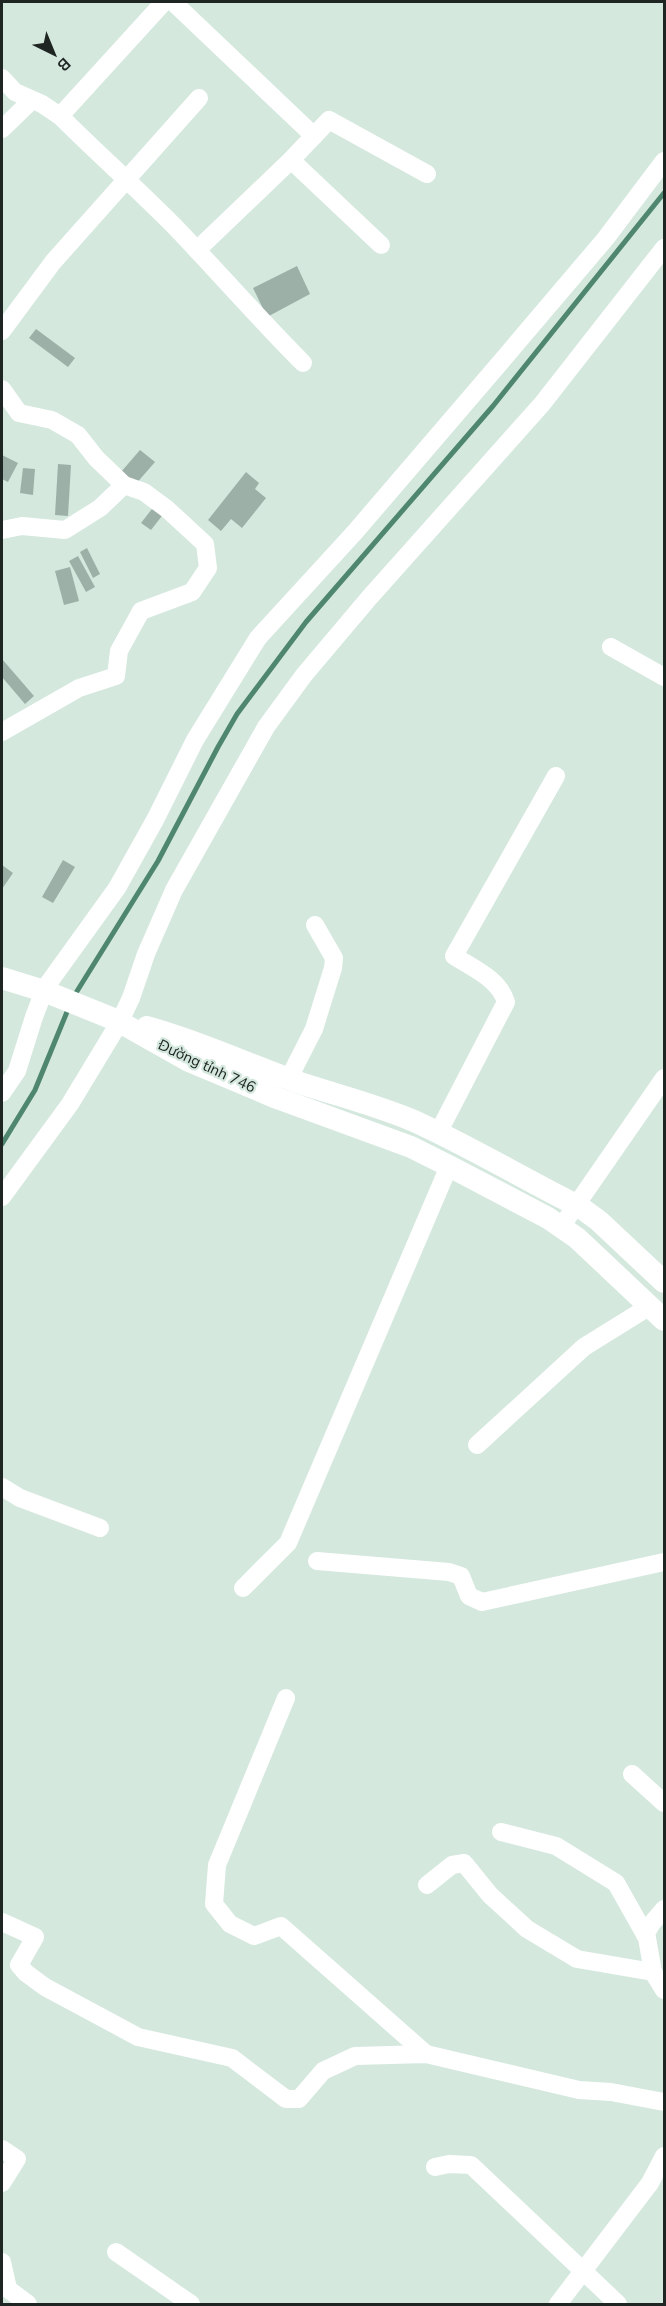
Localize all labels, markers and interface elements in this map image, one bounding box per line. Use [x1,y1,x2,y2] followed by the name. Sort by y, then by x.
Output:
[24,24,84,84] north arrow
[52,52,75,76] text: B
[154,1034,259,1097] street label: Đường tỉnh 746

